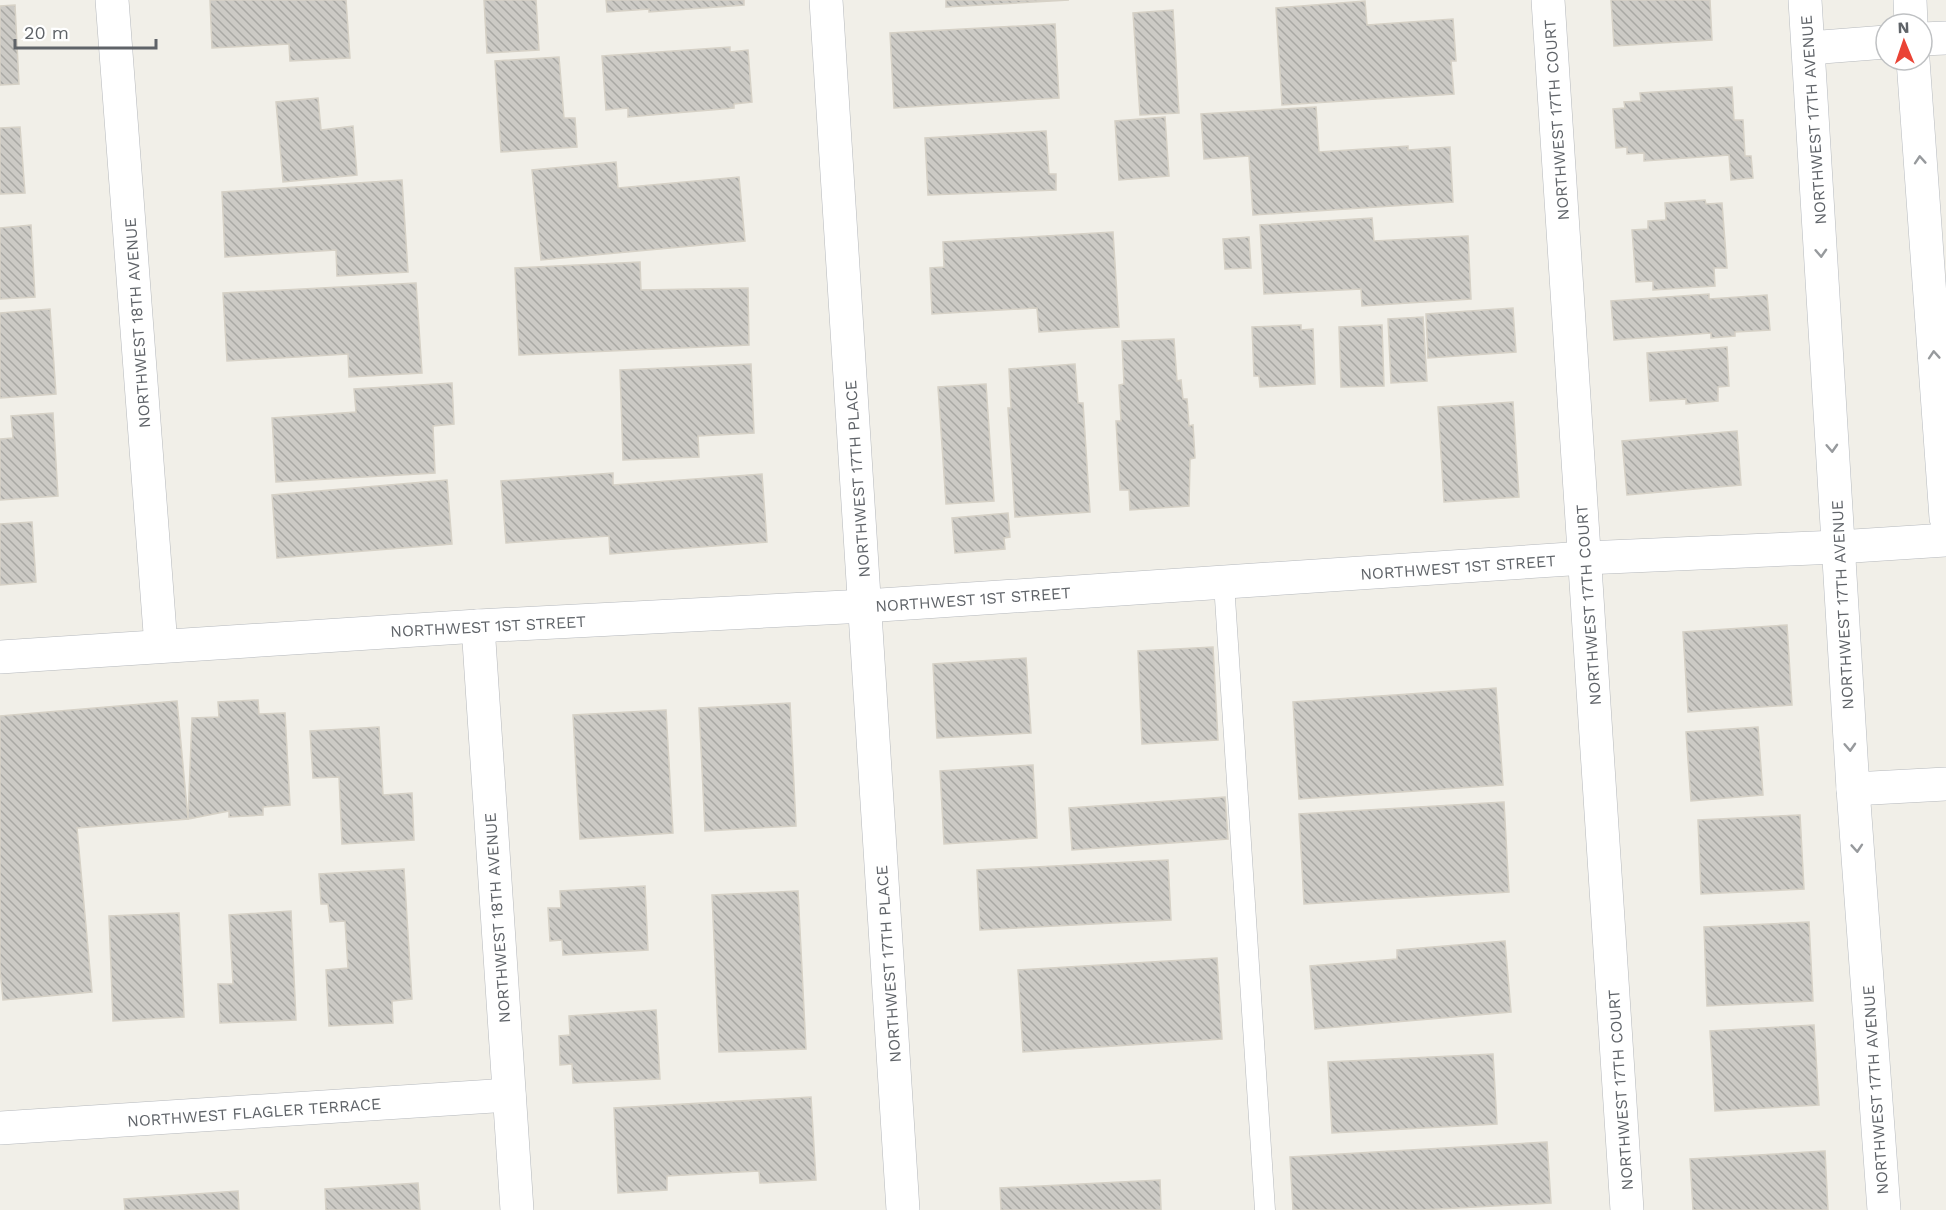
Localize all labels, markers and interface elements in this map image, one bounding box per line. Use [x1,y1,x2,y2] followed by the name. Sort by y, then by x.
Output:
[15,12,156,50] scale bar
[1874,12,1934,72] north arrow
[1797,15,1830,225] street label: NORTHWEST 17TH AVENUE
[1540,18,1573,221] street label: NORTHWEST 17TH COURT
[1897,18,1910,37] text: N
[24,22,69,43] text: 20 m
[1914,156,1927,165] one-way arrow
[121,217,154,429] street label: NORTHWEST 18TH AVENUE
[1814,249,1827,258] one-way arrow
[1928,350,1941,359] one-way arrow
[841,380,874,578] street label: NORTHWEST 17TH PLACE
[1825,443,1838,452] one-way arrow
[1828,500,1857,710] street label: NORTHWEST 17TH AVENUE
[1572,503,1605,706] street label: NORTHWEST 17TH COURT
[1360,551,1557,584] street label: NORTHWEST 1ST STREET
[875,583,1072,616] street label: NORTHWEST 1ST STREET
[390,612,587,641] street label: NORTHWEST 1ST STREET
[1844,743,1857,752] one-way arrow
[481,812,514,1024] street label: NORTHWEST 18TH AVENUE
[1850,843,1863,852] one-way arrow
[872,865,905,1063] street label: NORTHWEST 17TH PLACE
[1859,985,1892,1195] street label: NORTHWEST 17TH AVENUE
[1604,988,1637,1191] street label: NORTHWEST 17TH COURT
[126,1094,382,1131] street label: NORTHWEST FLAGLER TERRACE

